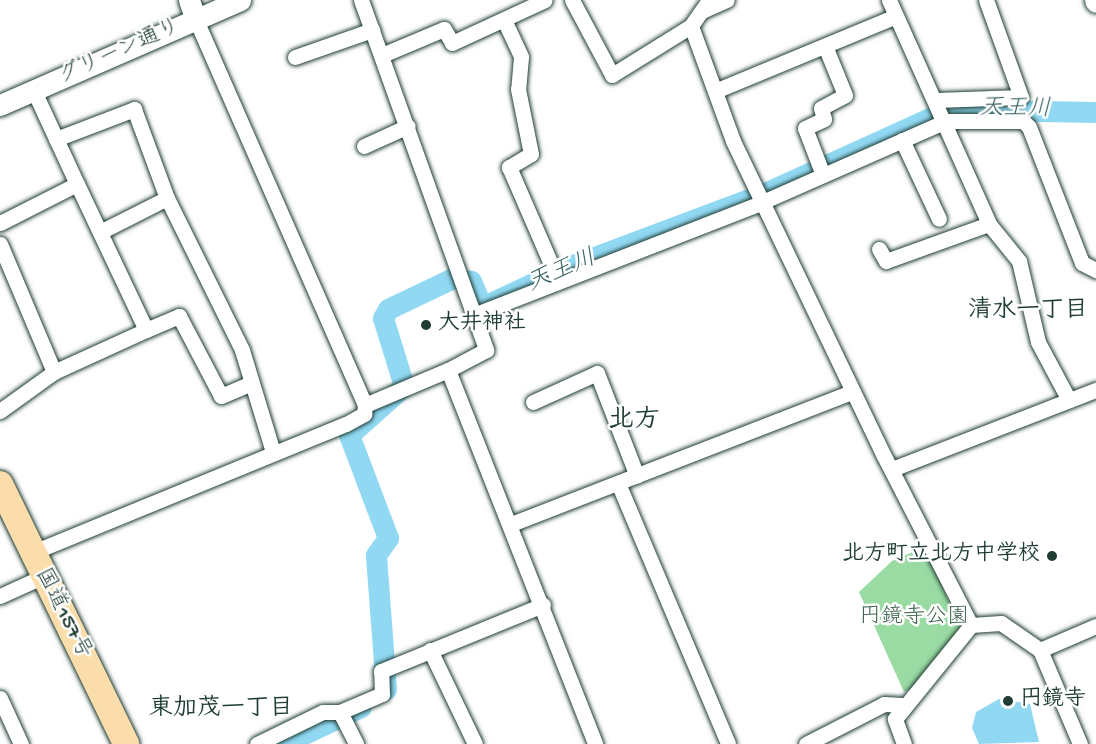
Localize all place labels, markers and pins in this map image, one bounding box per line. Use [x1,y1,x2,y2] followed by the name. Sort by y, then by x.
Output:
[438,312,526,338] place label: 大井神社
[419,318,433,332] marker: 大井神社
[842,543,1040,569] place label: 北方町立北方中学校
[1045,549,1059,563] marker: 北方町立北方中学校
[1020,688,1086,714] place label: 円鏡寺
[1001,694,1015,708] marker: 円鏡寺

